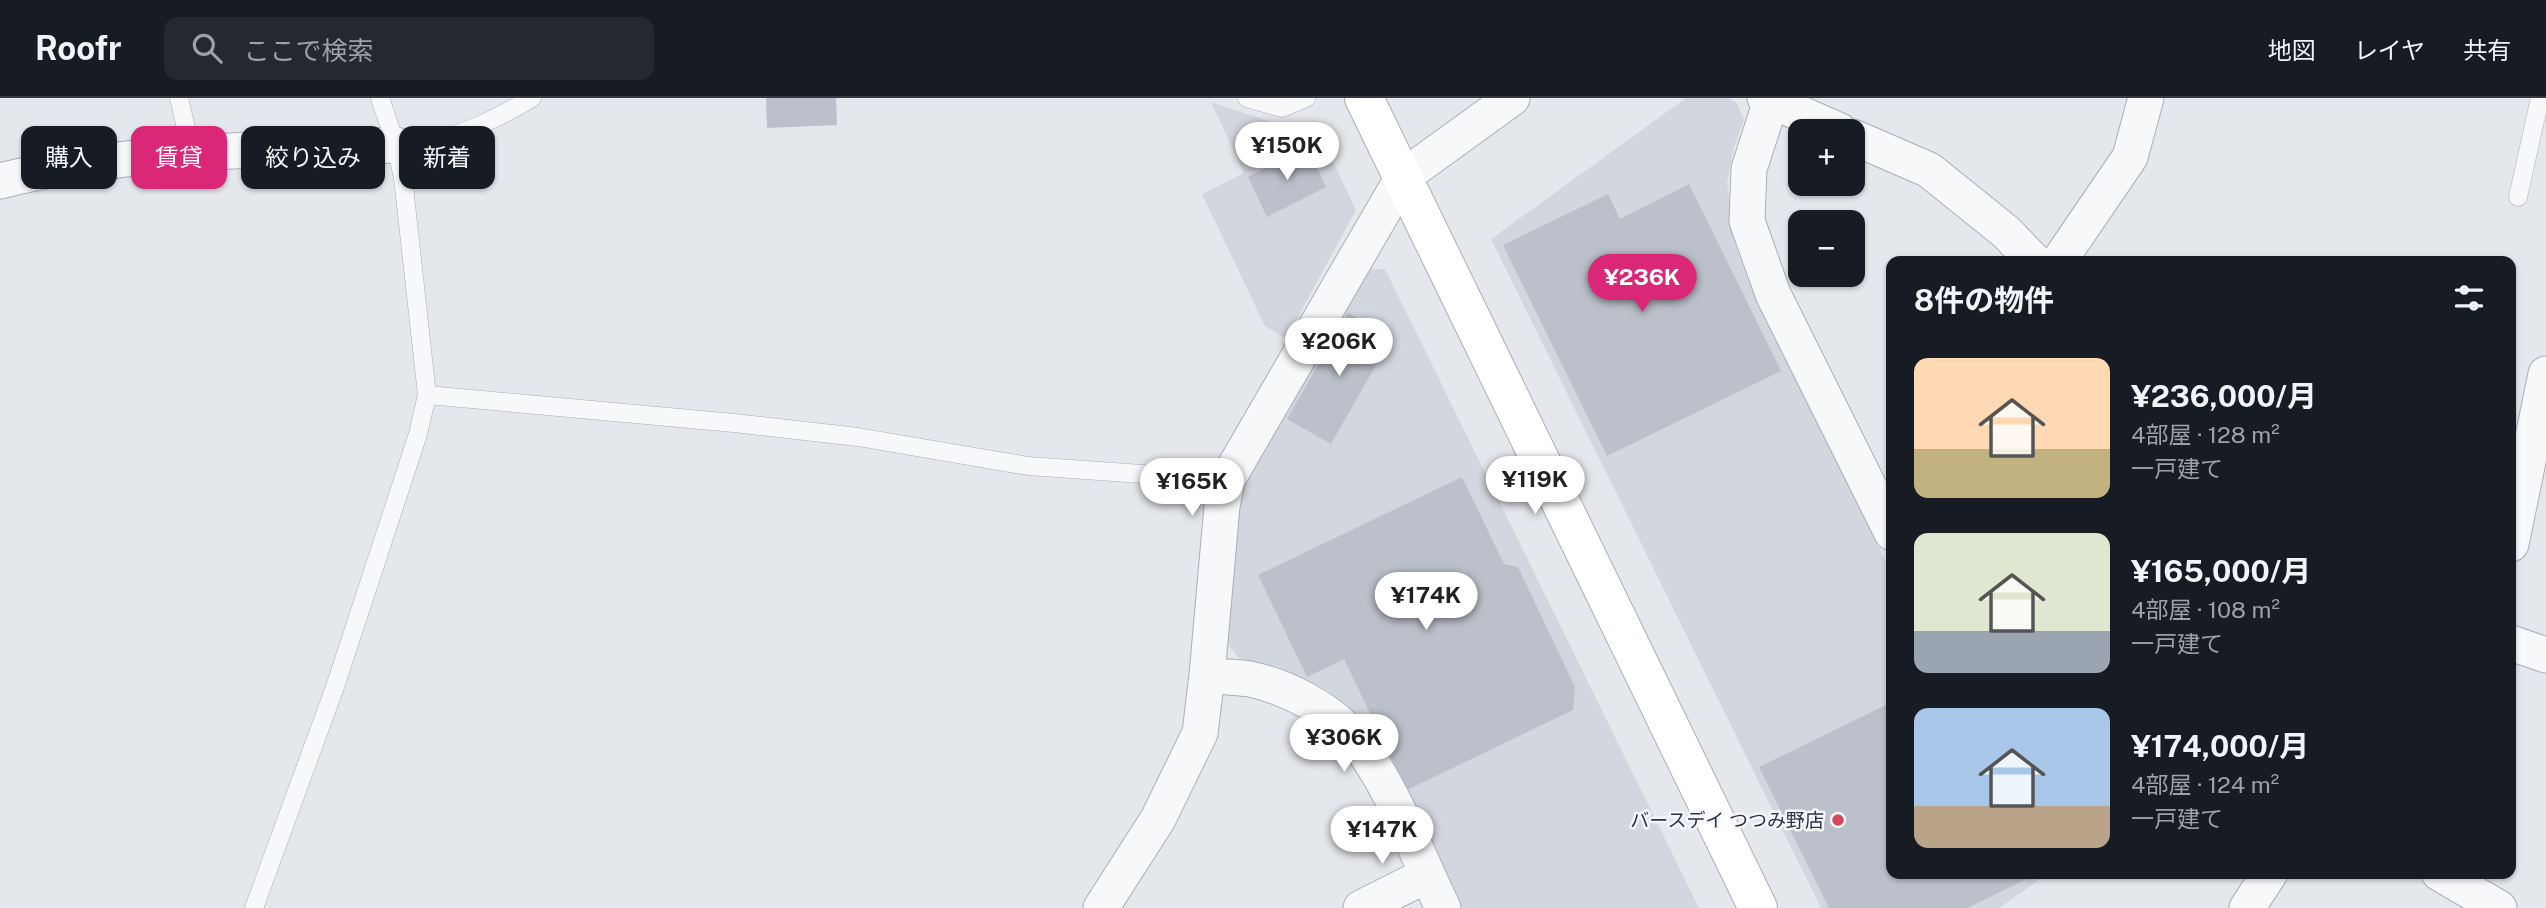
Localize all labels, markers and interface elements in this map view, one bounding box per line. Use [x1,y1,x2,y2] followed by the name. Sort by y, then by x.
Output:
[164,17,654,80] search box
[35,29,122,67] text: Roofr
[188,29,226,67] icon: search
[244,35,374,66] text: ここで検索
[2268,36,2316,64] text: 地図
[2354,36,2425,64] text: レイヤ
[2463,36,2511,64] text: 共有
[1788,119,1865,287] map controls
[1788,119,1865,196] button: +
[1238,122,1336,182] pin: ¥150K
[21,126,117,189] chip: 購入
[131,126,227,189] chip: 賃貸
[241,126,385,189] chip: 絞り込み
[399,126,495,189] chip: 新着
[1251,131,1323,158] text: ¥150K
[1788,210,1865,287] button: −
[1593,254,1691,314] pin: ¥236K
[1604,263,1680,290] text: ¥236K
[2450,279,2488,317] icon: filters
[1914,282,2054,318] text: 8件の物件
[1290,318,1388,378] pin: ¥206K
[1301,327,1377,354] text: ¥206K
[2131,378,2317,414] text: ¥236,000/月
[1970,386,2054,470] icon: home
[2131,421,2280,448] text: 4部屋 · 128 m²
[2131,455,2223,482] text: 一戸建て
[1486,456,1584,516] pin: ¥119K
[1143,458,1241,518] pin: ¥165K
[1502,465,1568,492] text: ¥119K
[1156,467,1228,494] text: ¥165K
[2131,553,2311,589] text: ¥165,000/月
[1970,561,2054,645] icon: home
[1377,573,1475,632] pin: ¥174K
[1391,581,1461,608] text: ¥174K
[2131,596,2280,623] text: 4部屋 · 108 m²
[2131,630,2223,657] text: 一戸建て
[1295,714,1393,774] pin: ¥306K
[1306,723,1382,750] text: ¥306K
[2131,728,2309,764] text: ¥174,000/月
[1970,736,2054,820] icon: home
[2131,771,2279,798] text: 4部屋 · 124 m²
[2131,805,2223,832] text: 一戸建て
[1333,806,1431,866] pin: ¥147K
[1630,809,1824,831] place label: バースデイ つつみ野店
[1830,812,1846,828] marker: バースデイ つつみ野店
[1347,815,1417,842] text: ¥147K

